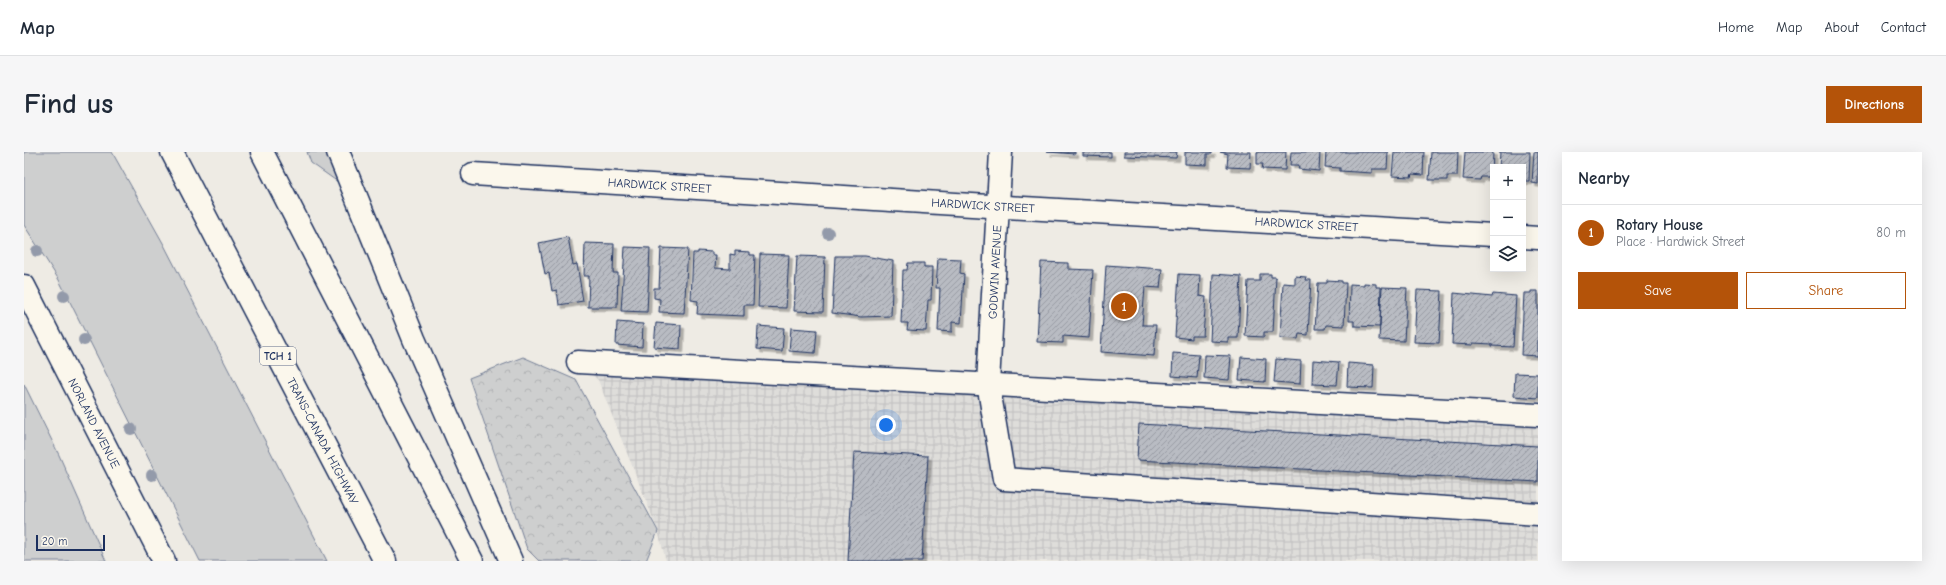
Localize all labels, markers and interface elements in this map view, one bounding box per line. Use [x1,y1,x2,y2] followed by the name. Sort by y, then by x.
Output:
[20,17,55,39] text: Map
[1718,19,1754,36] text: Home
[1776,19,1802,36] text: Map
[1824,19,1859,36] text: About
[1881,19,1926,36] text: Contact
[1826,86,1922,123] button: Directions
[24,88,113,120] text: Find us
[1490,164,1526,272] map controls
[1490,164,1526,200] button: +
[1578,169,1629,188] text: Nearby
[607,175,713,196] street label: HARDWICK STREET
[931,195,1036,216] street label: HARDWICK STREET
[1490,200,1526,236] button: −
[1254,214,1359,234] street label: HARDWICK STREET
[1616,216,1703,234] text: Rotary House
[986,225,1004,319] street label: GODWIN AVENUE
[1588,225,1594,240] text: 1
[1876,225,1906,240] text: 80 m
[1616,234,1745,249] text: Place · Hardwick Street
[1490,236,1526,272] button: layers
[1578,272,1738,309] button: Save
[1746,272,1906,309] button: Share
[1111,291,1137,321] pin: 1
[260,347,296,365] road number: TCH 1
[284,375,362,508] street label: TRANS-CANADA HIGHWAY
[65,376,123,470] street label: NORLAND AVENUE
[876,415,896,435] your location
[36,533,105,552] scale bar
[42,535,67,548] text: 20 m

